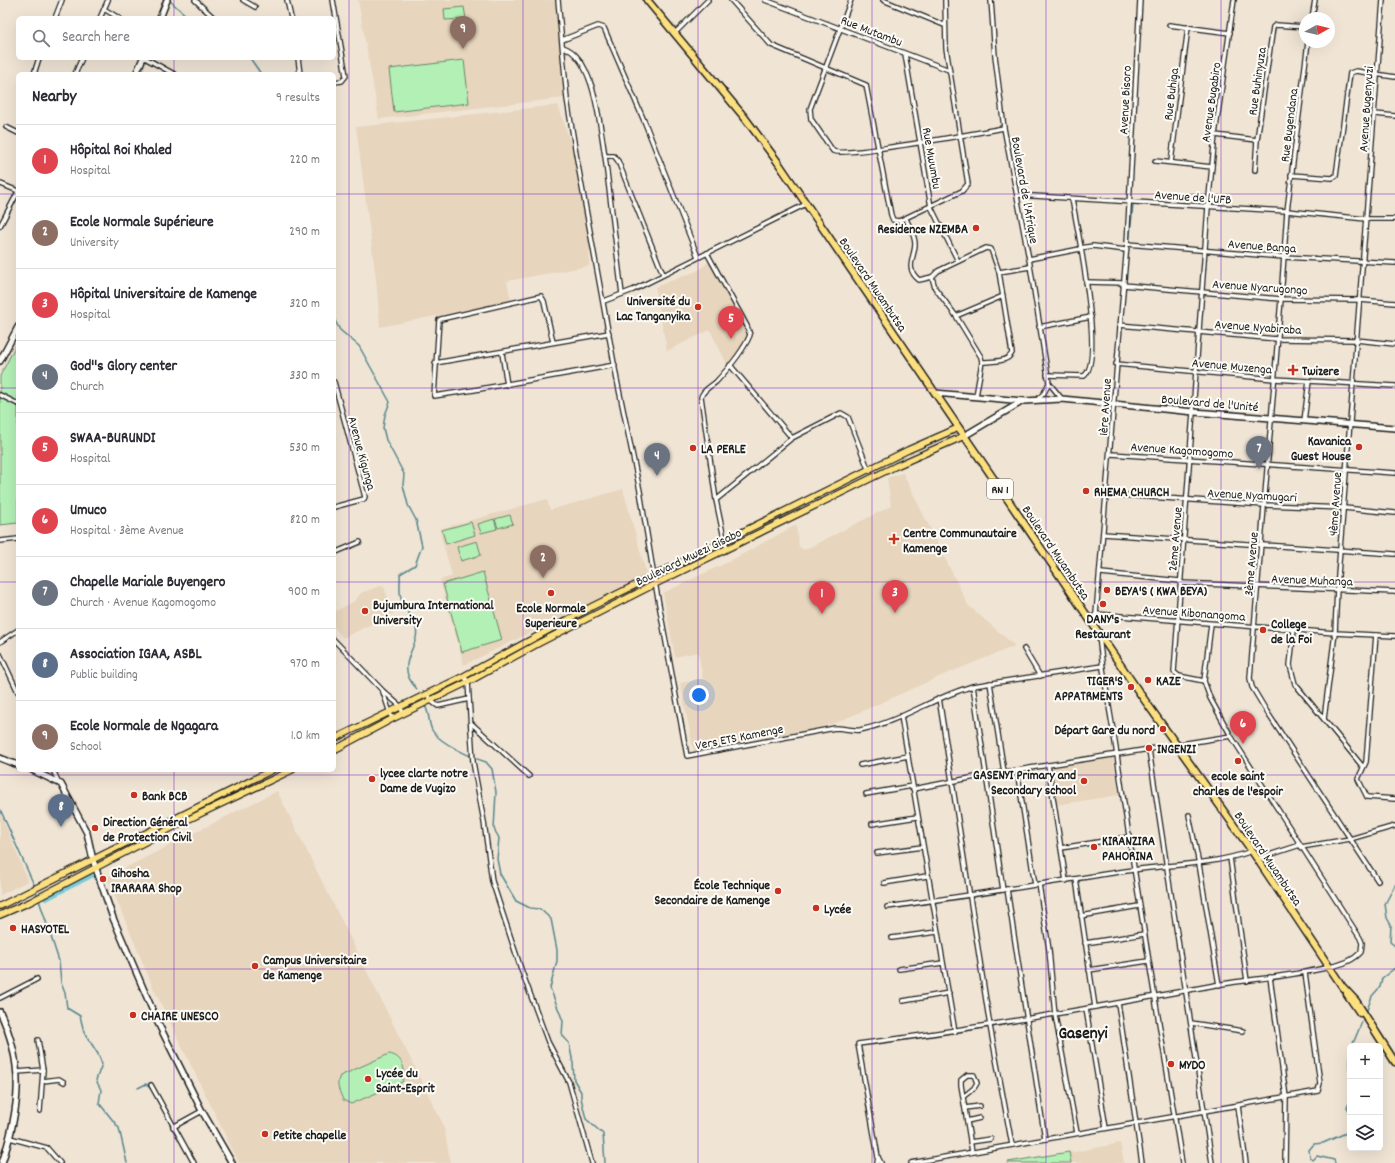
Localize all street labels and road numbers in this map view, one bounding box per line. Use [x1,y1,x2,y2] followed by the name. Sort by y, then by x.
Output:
[837,12,905,53] street label: Rue Mutambu
[1244,45,1273,117] street label: Rue Buhinyuza
[1197,61,1228,144] street label: Avenue Bugabiro
[1115,65,1138,135] street label: Avenue Bisoro
[1355,65,1380,153] street label: Avenue Bugenyuzi
[1160,66,1185,122] street label: Rue Buhiga
[1277,86,1305,163] street label: Rue Bugendana
[916,126,945,191] street label: Rue Mwumbu
[1005,135,1042,246] street label: Boulevard de l'Afrique
[1154,186,1232,211] street label: Avenue de l'UFB
[833,234,911,337] street label: Boulevard Mwambutsa
[1227,236,1298,259] street label: Avenue Banga
[1211,276,1308,301] street label: Avenue Nyarugongo
[1214,316,1303,341] street label: Avenue Nyabiraba
[1191,355,1273,381] street label: Avenue Muzenga
[1095,378,1118,437] street label: 1ère Avenue
[1160,391,1259,418] street label: Boulevard de l'Unité
[342,414,380,494] street label: Avenue Kigunga
[1130,438,1234,465] street label: Avenue Kagomogomo
[1325,471,1348,537] street label: 4ème Avenue
[987,479,1013,499] road number: RN 1
[1207,485,1298,508] street label: Avenue Nyamugari
[1016,502,1094,605] street label: Boulevard Mwambutsa
[1164,506,1189,572] street label: 2ème Avenue
[633,524,745,592] street label: Boulevard Mwezi Gisabo
[1240,531,1265,597] street label: 3ème Avenue
[1271,571,1354,592] street label: Avenue Muhanga
[1142,601,1247,628] street label: Avenue Kibonangoma
[694,721,785,756] street label: Vers ETS Kamenge
[1228,808,1306,911] street label: Boulevard Mwambutsa

